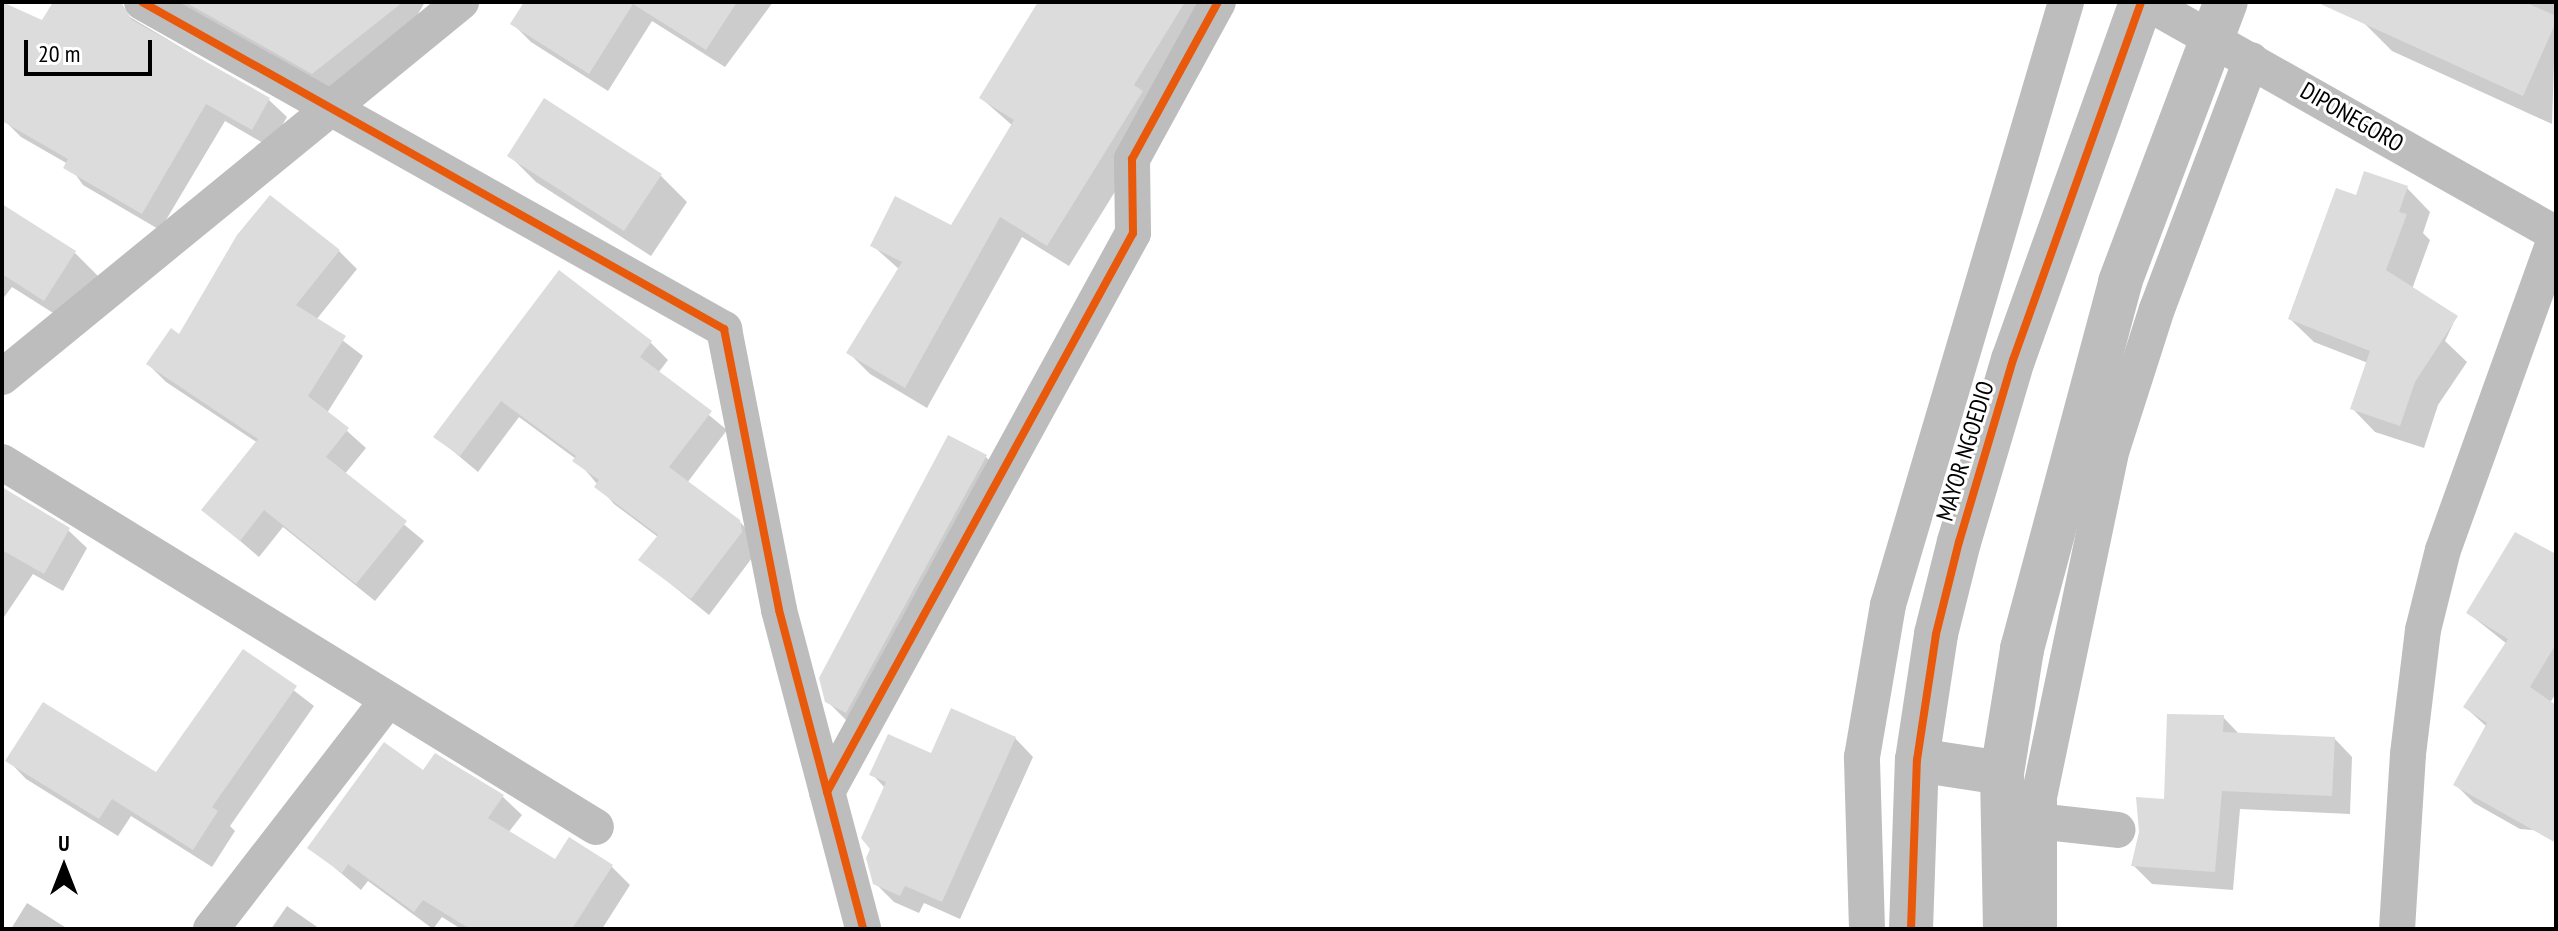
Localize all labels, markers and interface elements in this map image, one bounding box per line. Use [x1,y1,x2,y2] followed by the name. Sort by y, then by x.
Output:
[28,24,156,74] scale bar
[38,38,80,69] text: 20 m
[2295,76,2409,158] street label: DIPONEGORO
[1930,378,2000,524] street label: MAYOR NGOEDIO
[24,827,104,907] north arrow
[58,829,70,857] text: U

